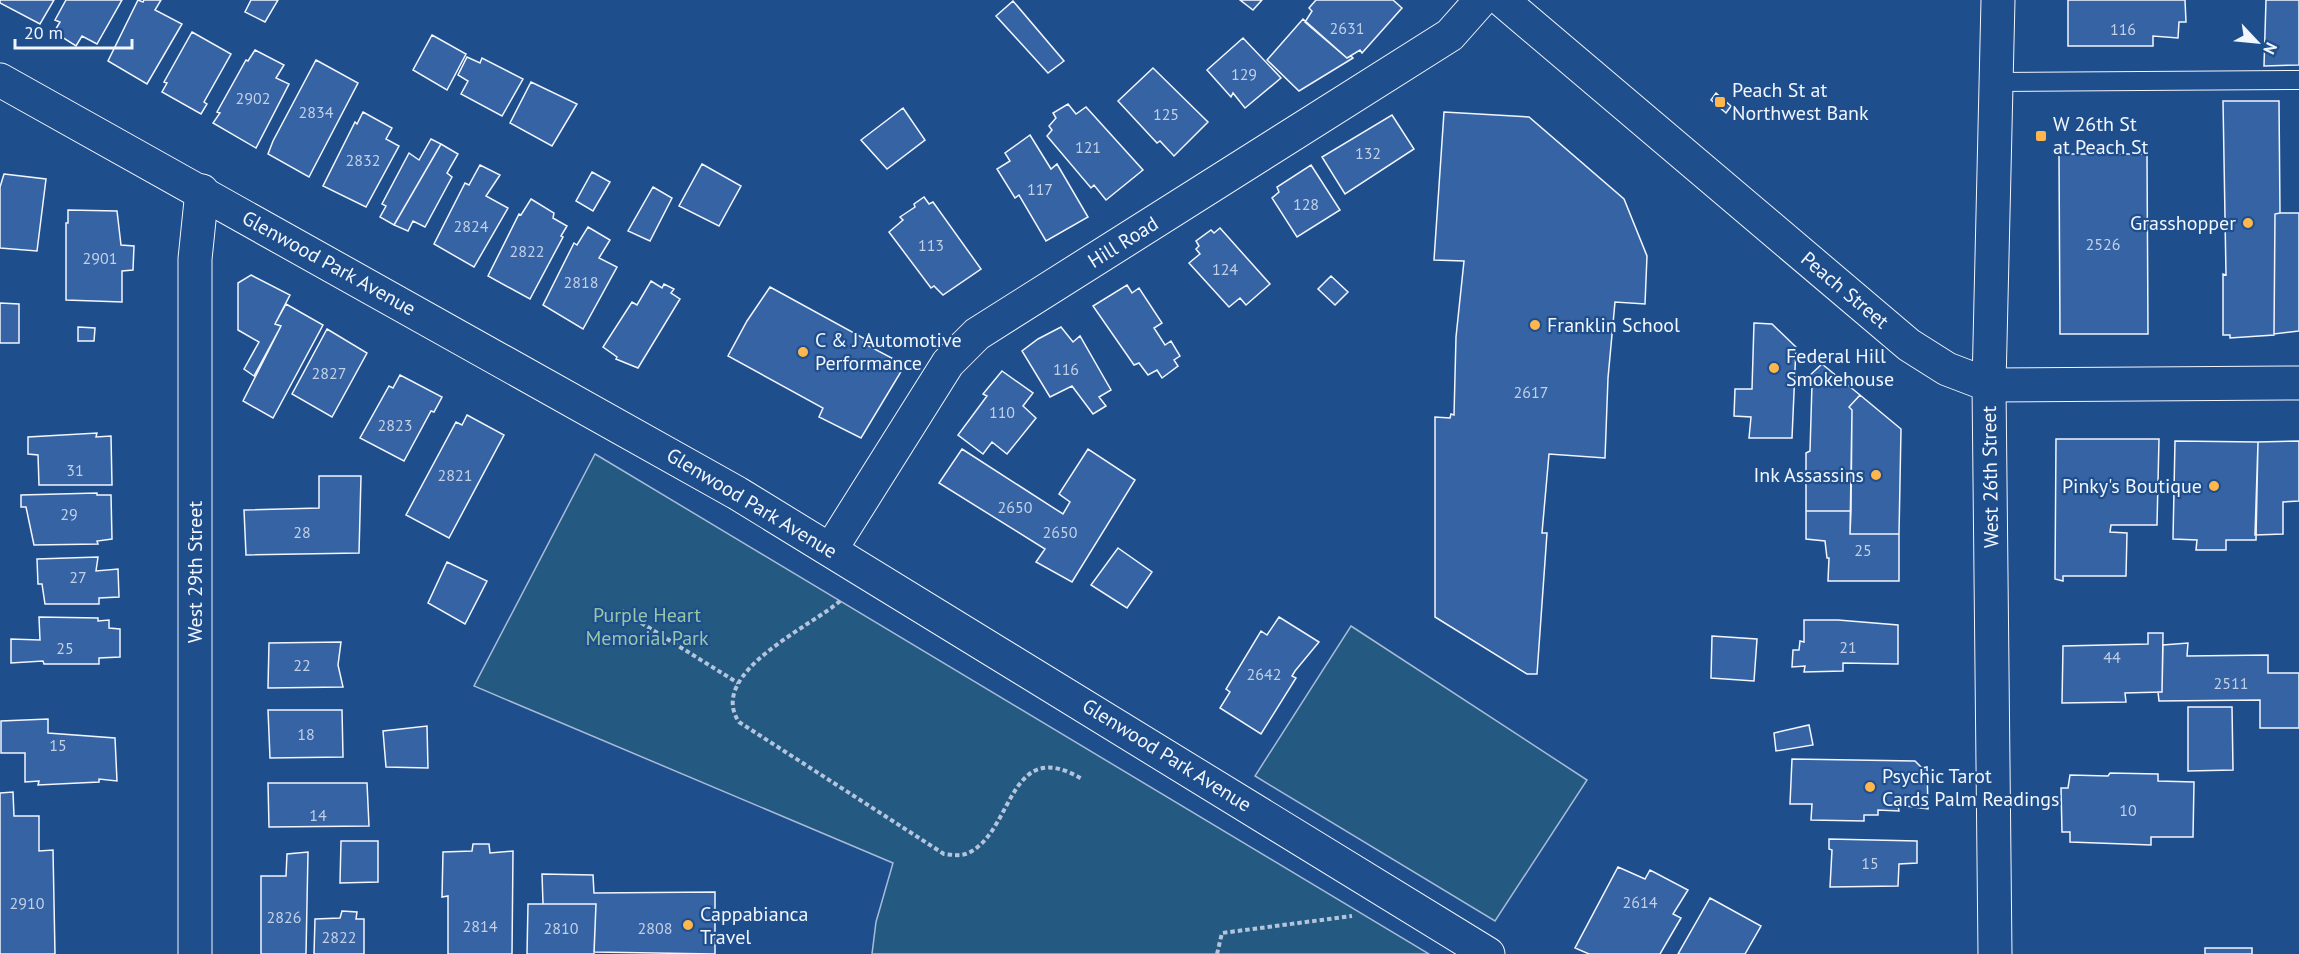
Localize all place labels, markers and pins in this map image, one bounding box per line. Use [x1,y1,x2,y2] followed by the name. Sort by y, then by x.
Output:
[1732,77,1869,126] place label: Peach St at Northwest Bank
[1713,95,1727,109] marker: Peach St at Northwest Bank
[2053,111,2149,160] place label: W 26th St at Peach St
[2034,129,2048,143] marker: W 26th St at Peach St
[2130,210,2236,236] place label: Grasshopper
[2241,216,2255,230] marker: Grasshopper
[1547,312,1680,338] place label: Franklin School
[1528,318,1542,332] marker: Franklin School
[815,327,962,376] place label: C & J Automotive Performance
[1786,343,1894,392] place label: Federal Hill Smokehouse
[796,345,810,359] marker: C & J Automotive Performance
[1767,361,1781,375] marker: Federal Hill Smokehouse
[1754,462,1864,488] place label: Ink Assassins
[1869,468,1883,482] marker: Ink Assassins
[2062,473,2202,499] place label: Pinky's Boutique
[2207,479,2221,493] marker: Pinky's Boutique
[1882,763,2059,812] place label: Psychic Tarot Cards Palm Readings
[1863,780,1877,794] marker: Psychic Tarot Cards Palm Readings
[700,901,809,950] place label: Cappabianca Travel
[681,918,695,932] marker: Cappabianca Travel

